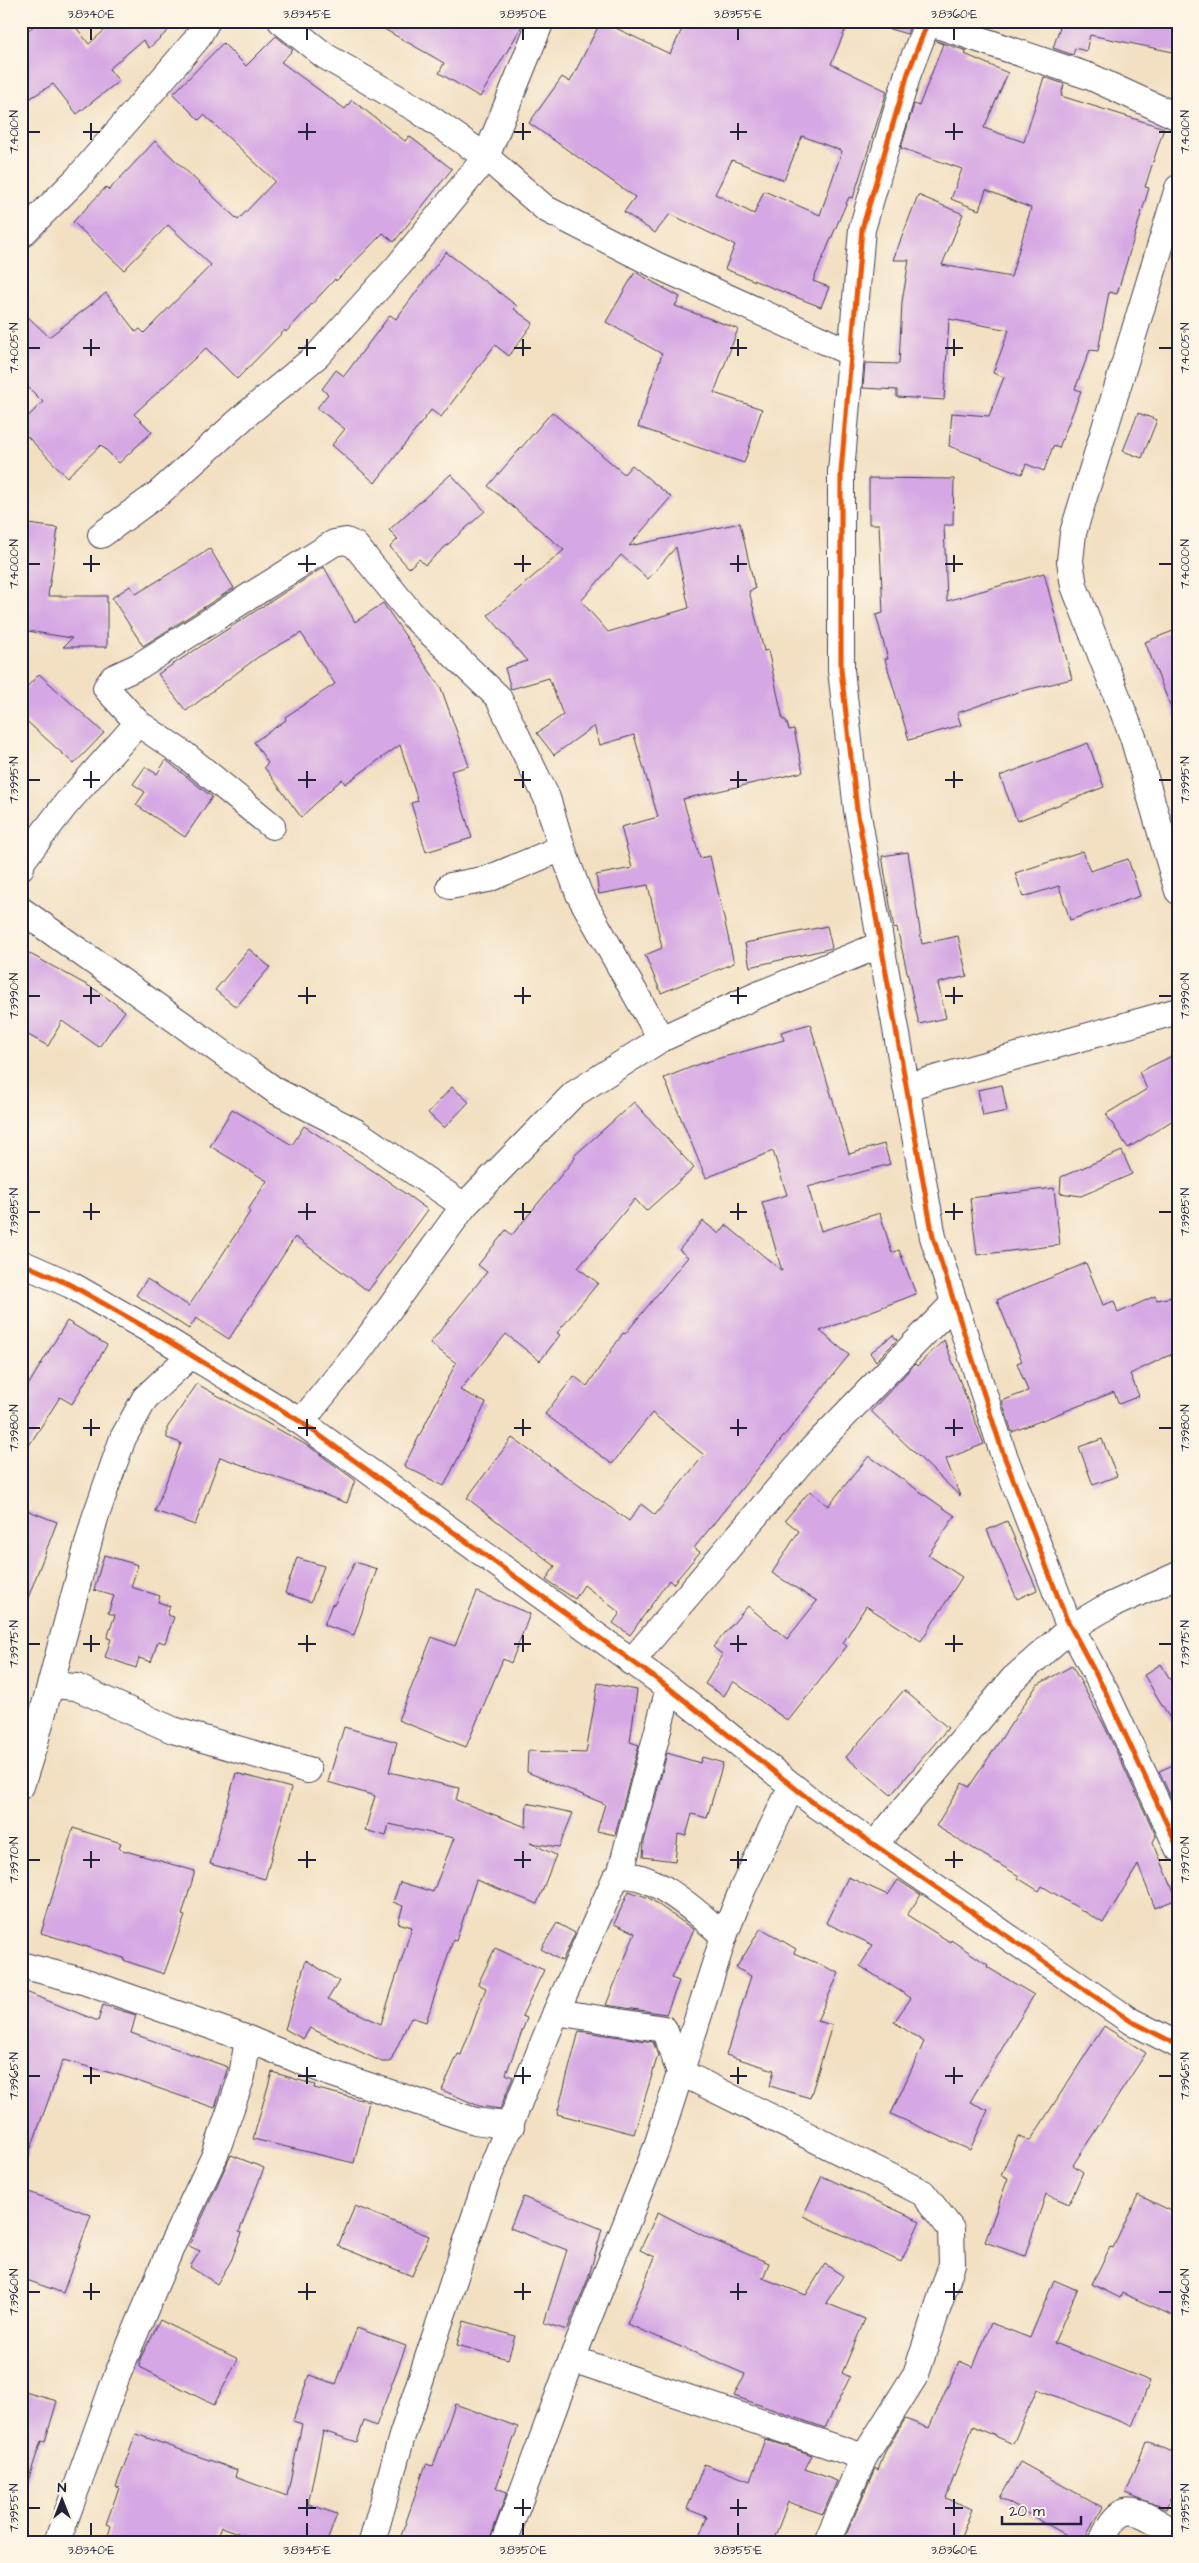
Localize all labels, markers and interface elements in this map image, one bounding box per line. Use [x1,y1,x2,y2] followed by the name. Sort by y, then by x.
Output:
[67,6,115,23] text: 3.8340°E
[283,6,331,23] text: 3.8345°E
[499,6,547,23] text: 3.8350°E
[714,6,762,23] text: 3.8355°E
[931,6,977,23] text: 3.8360°E
[6,109,23,154] text: 7.4010°N
[1177,109,1194,154] text: 7.4010°N
[6,322,23,374] text: 7.4005°N
[1177,322,1194,374] text: 7.4005°N
[6,538,23,589] text: 7.4000°N
[1177,538,1194,589] text: 7.4000°N
[6,756,23,804] text: 7.3995°N
[1177,756,1194,804] text: 7.3995°N
[6,972,23,1019] text: 7.3990°N
[1177,972,1194,1019] text: 7.3990°N
[6,1187,23,1236] text: 7.3985°N
[1177,1187,1194,1236] text: 7.3985°N
[6,1404,23,1452] text: 7.3980°N
[1177,1404,1194,1452] text: 7.3980°N
[6,1620,23,1668] text: 7.3975°N
[1177,1620,1194,1668] text: 7.3975°N
[6,1836,23,1884] text: 7.3970°N
[1177,1836,1194,1884] text: 7.3970°N
[6,2051,23,2100] text: 7.3965°N
[1177,2051,1194,2100] text: 7.3965°N
[6,2268,23,2316] text: 7.3960°N
[1177,2268,1194,2316] text: 7.3960°N
[38,2476,88,2526] north arrow
[58,2478,67,2498] text: N
[6,2483,23,2533] text: 7.3955°N
[1177,2483,1194,2533] text: 7.3955°N
[1002,2493,1080,2525] scale bar
[1009,2501,1045,2522] text: 20 m
[67,2542,115,2559] text: 3.8340°E
[283,2542,331,2559] text: 3.8345°E
[499,2542,547,2559] text: 3.8350°E
[714,2542,762,2559] text: 3.8355°E
[931,2542,977,2559] text: 3.8360°E

